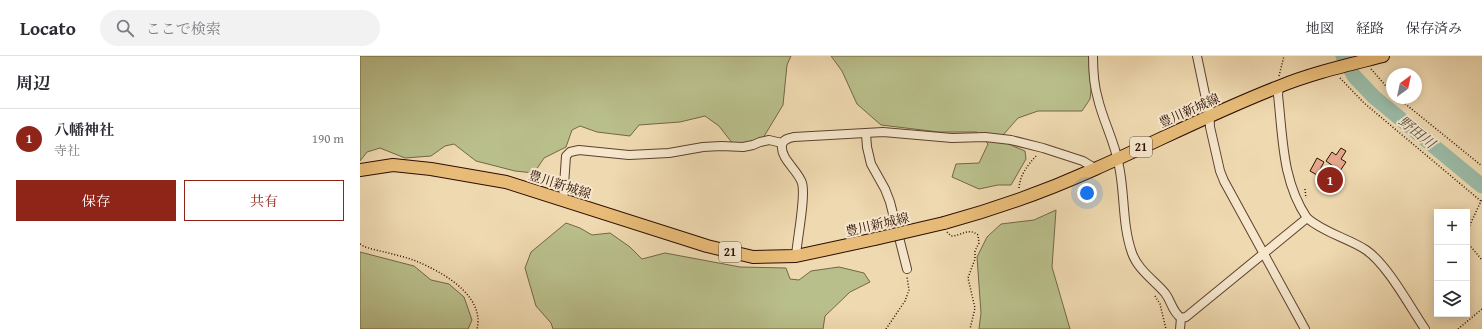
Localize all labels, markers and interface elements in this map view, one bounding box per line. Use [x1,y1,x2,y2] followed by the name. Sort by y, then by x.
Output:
[100,10,380,46] search box
[20,14,76,42] text: Locato
[114,17,136,39] icon: search
[146,18,221,39] text: ここで検索
[1306,18,1334,38] text: 地図
[1356,18,1384,38] text: 経路
[1406,18,1462,38] text: 保存済み
[1386,68,1422,104] north arrow
[16,70,50,95] text: 周辺
[1156,89,1223,132] street label: 豊川新城線
[1394,111,1441,154] water label: 野田川
[54,119,114,140] text: 八幡神社
[26,129,32,148] text: 1
[312,129,344,148] text: 190 m
[1130,137,1152,157] road number: 21
[54,141,80,160] text: 寺社
[526,165,594,204] street label: 豊川新城線
[1317,165,1343,195] pin: 1
[16,180,176,221] button: 保存
[184,180,344,221] button: 共有
[1077,183,1097,203] your location
[843,208,911,241] street label: 豊川新城線
[1434,209,1470,317] map controls
[1434,209,1470,245] button: +
[719,242,741,262] road number: 21
[1434,245,1470,281] button: −
[1434,281,1470,317] button: layers

